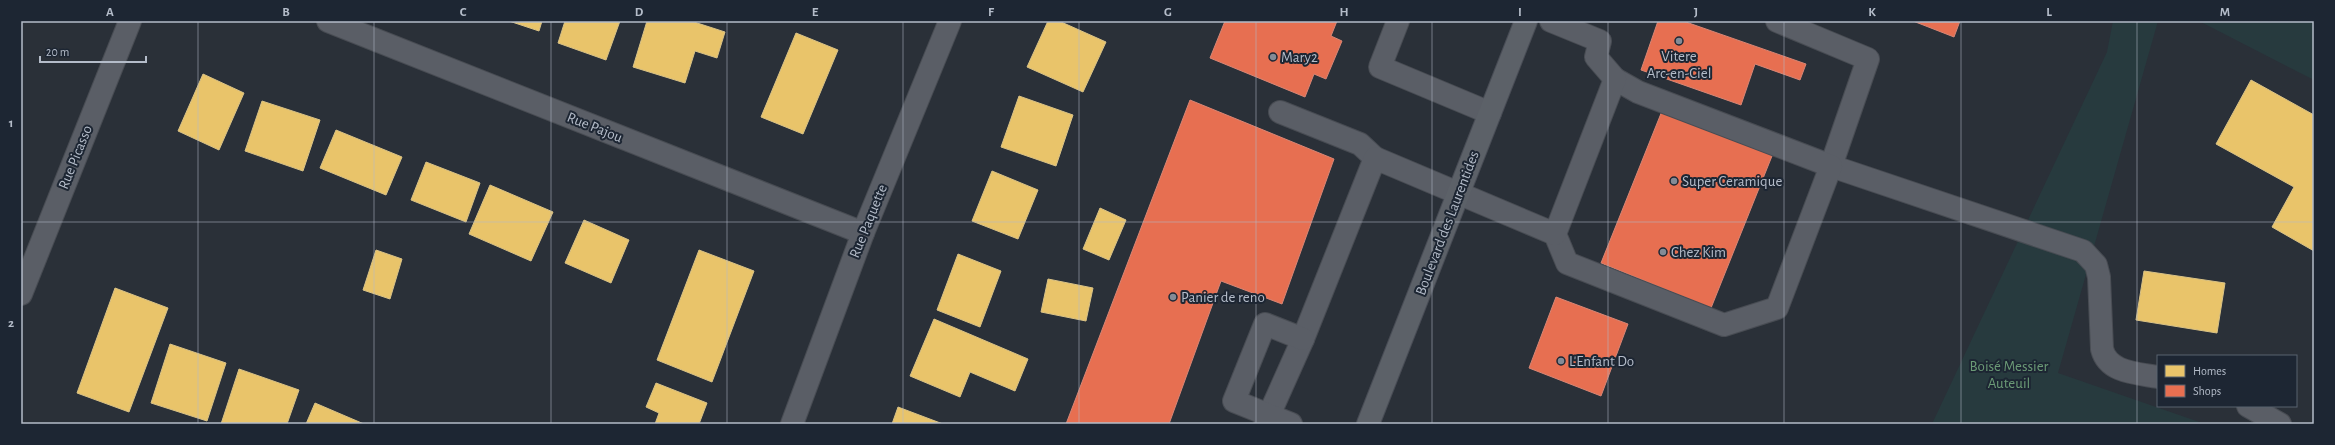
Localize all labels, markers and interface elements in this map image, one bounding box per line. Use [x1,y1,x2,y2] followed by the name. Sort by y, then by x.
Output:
[106,6,114,19] text: A
[282,6,290,19] text: B
[460,6,467,19] text: C
[635,6,644,19] text: D
[812,6,819,19] text: E
[988,6,995,19] text: F
[1164,6,1172,19] text: G
[1339,6,1349,19] text: H
[1518,6,1522,19] text: I
[1694,6,1698,19] text: J
[1868,6,1876,19] text: K
[2046,6,2052,19] text: L
[2220,6,2230,19] text: M
[1674,36,1684,46] marker: Vitere Arc-en-Ciel
[40,38,146,64] scale bar
[46,46,69,58] text: 20 m
[1647,49,1711,81] place label: Vitere Arc-en-Ciel
[1281,50,1318,65] place label: Mary2
[1268,52,1278,62] marker: Mary2
[565,110,625,145] street label: Rue Pajou
[9,117,13,130] text: 1
[56,123,95,191] street label: Rue Picasso
[1413,149,1482,297] street label: Boulevard des Laurentides
[1682,174,1782,189] place label: Super Ceramique
[1669,176,1679,186] marker: Super Ceramique
[847,182,890,260] street label: Rue Paquette
[1671,245,1726,260] place label: Chez Kim
[1658,247,1668,257] marker: Chez Kim
[1181,290,1265,305] place label: Panier de reno
[1168,292,1178,302] marker: Panier de reno
[8,317,14,330] text: 2
[1569,354,1634,369] place label: L'Enfant Do
[2157,355,2297,407] legend
[1556,356,1566,366] marker: L'Enfant Do
[1970,359,2049,391] park label: Boisé Messier Auteuil
[2193,365,2226,377] text: Homes
[2193,385,2221,397] text: Shops

